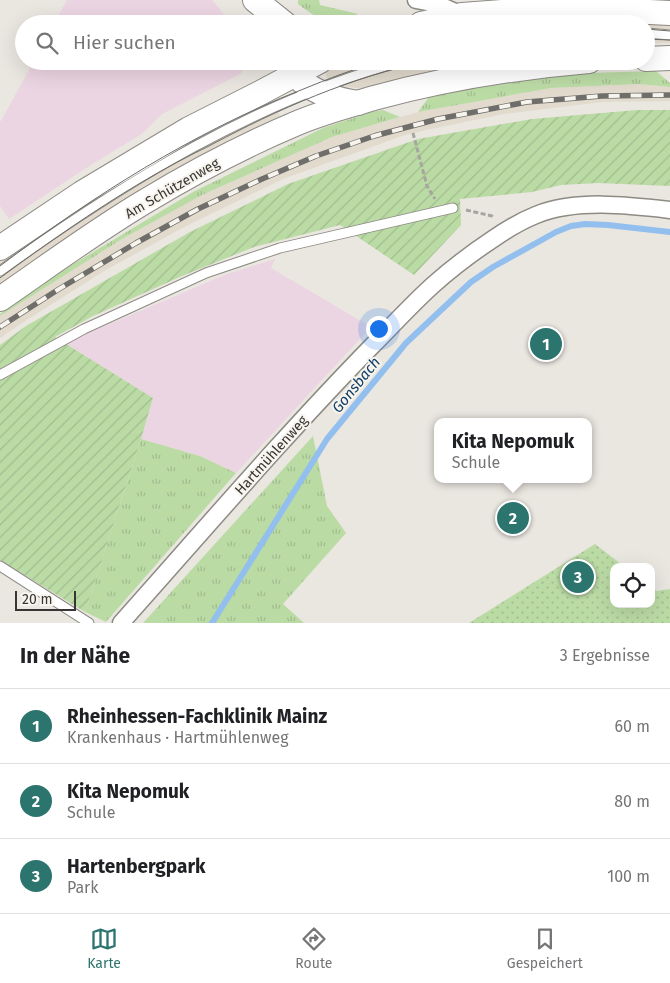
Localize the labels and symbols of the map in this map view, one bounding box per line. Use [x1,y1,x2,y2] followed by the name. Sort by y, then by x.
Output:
[122,154,223,222] street label: Am Schützenweg
[366,316,392,342] your location
[530,325,562,363] pin: 1
[328,353,384,417] water label: Gonsbach
[231,412,312,498] street label: Hartmühlenweg
[497,499,529,537] pin: 2
[562,558,594,596] pin: 3
[15,588,76,611] scale bar

